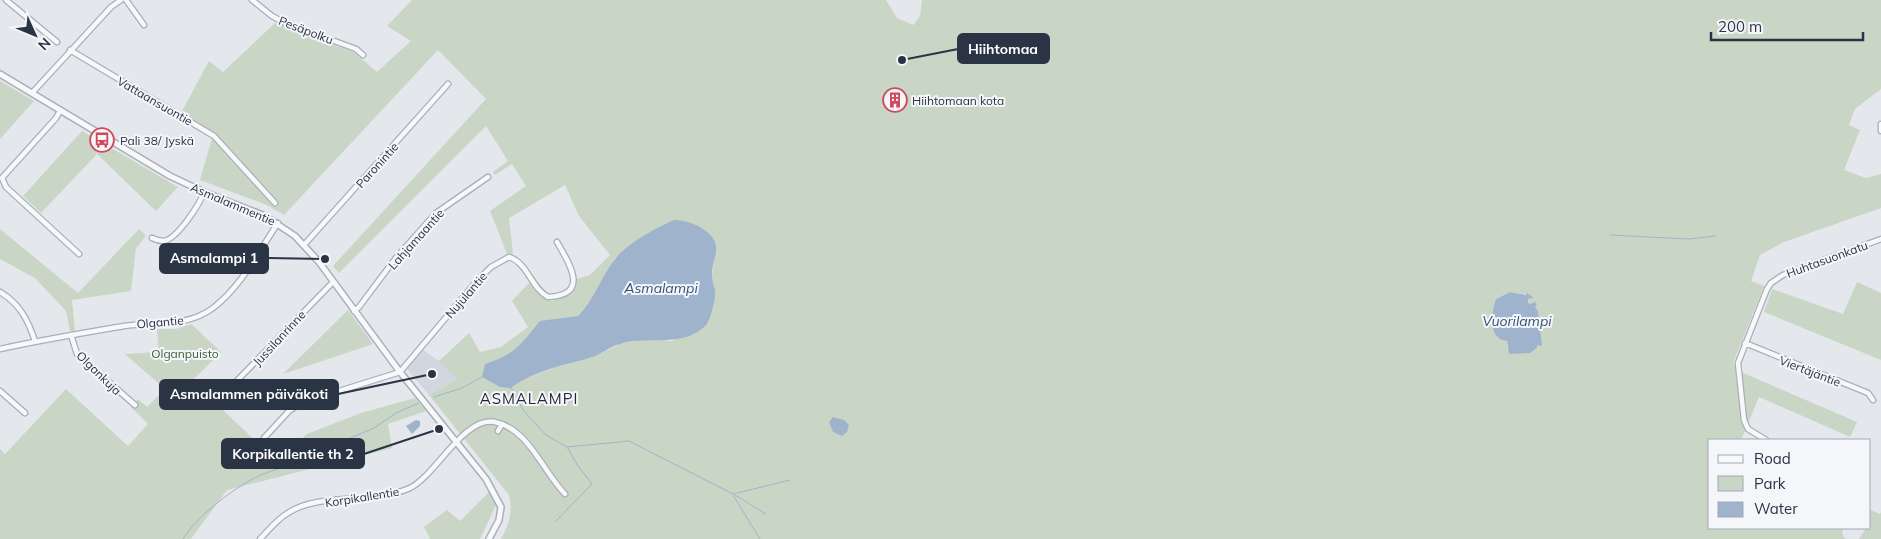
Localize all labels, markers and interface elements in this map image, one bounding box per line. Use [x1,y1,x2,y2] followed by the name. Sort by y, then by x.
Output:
[10,10,60,60] north arrow
[1711,10,1864,42] scale bar
[277,13,335,47] street label: Pesäpolku
[1718,17,1762,36] text: 200 m
[34,34,54,54] text: N
[958,34,1049,63] callout: Hiihtomaa
[968,40,1038,58] text: Hiihtomaa
[114,73,196,129] street label: Vattaansuontie
[882,87,908,113] building icon: Hiihtomaan kota
[912,93,1004,108] place label: Hiihtomaan kota
[89,127,115,153] bus stop icon: Pali 38/ Jyskä
[120,133,194,148] place label: Pali 38/ Jyskä
[353,139,401,191] street label: Paronintie
[188,179,278,229] street label: Asmalammentie
[385,206,447,272] street label: Lahjamaantie
[1784,237,1870,281] street label: Huhtasuonkatu
[160,244,268,273] callout: Asmalampi 1
[170,249,258,267] text: Asmalampi 1
[442,269,490,321] street label: Nujulantie
[623,279,698,297] water label: Asmalampi
[249,307,309,369] street label: Jussilanrinne
[136,312,184,332] street label: Olgantie
[1482,312,1552,330] water label: Vuorilampi
[151,346,219,361] park label: Olganpuisto
[73,348,125,398] street label: Olgankuja
[1777,352,1843,390] street label: Viertäjäntie
[160,380,338,409] callout: Asmalammen päiväkoti
[170,385,328,403] text: Asmalammen päiväkoti
[480,389,578,408] district label: ASMALAMPI
[222,439,364,468] callout: Korpikallentie th 2
[1708,439,1871,529] legend
[232,445,354,463] text: Korpikallentie th 2
[1754,449,1791,468] text: Road
[1754,474,1786,493] text: Park
[324,484,400,510] street label: Korpikallentie
[1754,499,1798,518] text: Water

